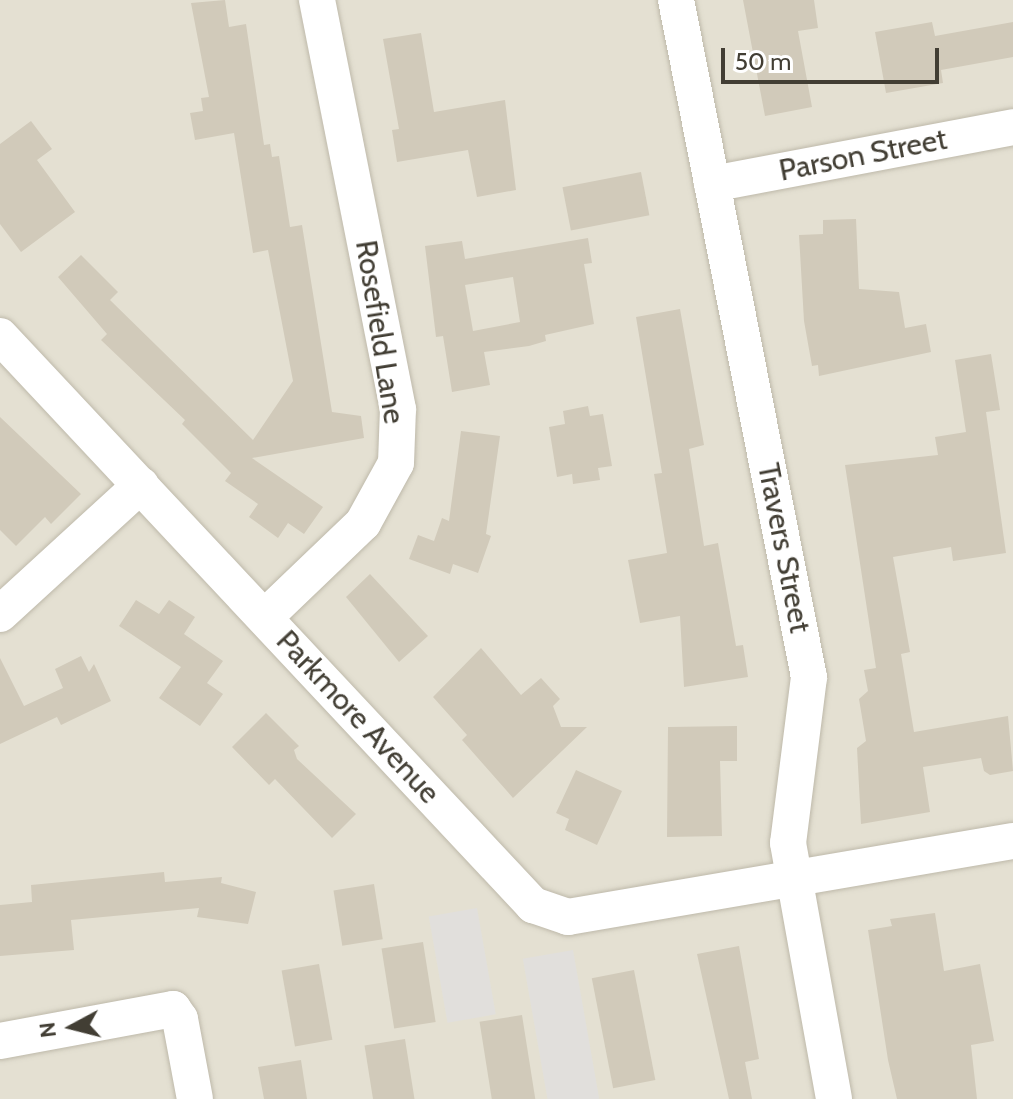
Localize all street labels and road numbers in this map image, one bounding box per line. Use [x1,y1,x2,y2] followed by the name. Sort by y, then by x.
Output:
[776,121,950,189] street label: Parson Street
[348,238,412,426] street label: Rosefield Lane
[750,460,818,636] street label: Travers Street
[269,623,447,811] street label: Parkmore Avenue

